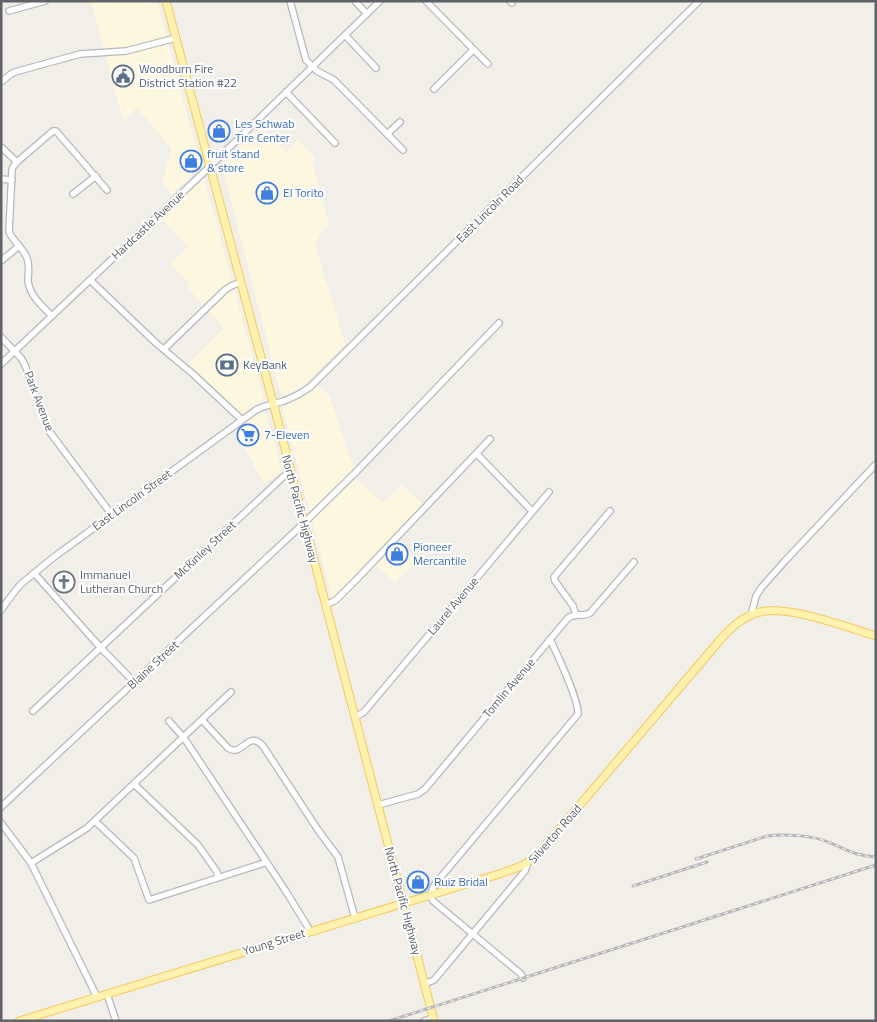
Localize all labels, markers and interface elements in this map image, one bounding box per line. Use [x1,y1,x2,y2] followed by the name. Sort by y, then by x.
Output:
[139,59,237,92] place label: Woodburn Fire District Station #22
[111,64,135,88] public building icon: Woodburn Fire District Station #22
[235,114,295,147] place label: Les Schwab Tire Center
[207,119,231,143] shop icon: Les Schwab Tire Center
[207,144,260,177] place label: fruit stand & store
[179,149,203,173] shop icon: fruit stand & store
[451,170,528,247] street label: East Lincoln Road
[255,181,279,205] shop icon: El Torito
[283,183,324,202] place label: El Torito
[107,185,189,264] street label: Hardcastle Avenue
[215,353,239,377] bank icon: KeyBank
[243,355,287,374] place label: KeyBank
[19,368,60,434] street label: Park Avenue
[236,423,260,447] supermarket icon: 7-Eleven
[264,425,310,444] place label: 7-Eleven
[277,453,324,565] street label: North Pacific Highway
[88,464,176,535] street label: East Lincoln Street
[169,515,241,584] street label: McKinley Street
[413,537,466,570] place label: Pioneer Mercantile
[385,542,409,566] shop icon: Pioneer Mercantile
[80,565,163,598] place label: Immanuel Lutheran Church
[52,570,76,594] church icon: Immanuel Lutheran Church
[422,572,483,639] street label: Laurel Avenue
[122,635,183,694] street label: Blaine Street
[478,653,540,722] street label: Tomlin Avenue
[523,800,586,868] street label: Silverton Road
[380,845,427,957] street label: North Pacific Highway
[406,870,430,894] shop icon: Ruiz Bridal
[434,872,488,891] place label: Ruiz Bridal
[240,923,308,960] street label: Young Street

